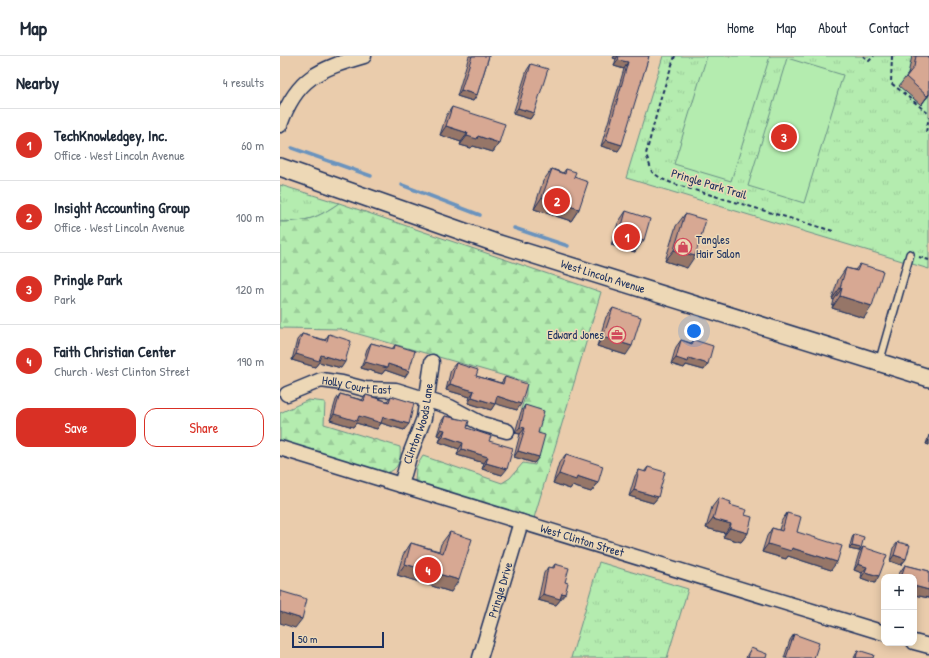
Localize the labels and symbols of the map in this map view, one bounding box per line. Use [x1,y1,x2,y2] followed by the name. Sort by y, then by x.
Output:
[771,122,797,152] pin: 3
[669,164,750,203] street label: Pringle Park Trail
[544,186,570,216] pin: 2
[614,222,640,252] pin: 1
[696,231,740,262] place label: Tangles Hair Salon
[673,237,693,257] shop icon: Tangles Hair Salon
[559,255,648,297] street label: West Lincoln Avenue
[684,321,704,341] your location
[607,325,627,345] office icon: Edward Jones
[548,326,604,343] place label: Edward Jones
[321,371,392,398] street label: Holly Court East
[398,382,437,466] street label: Clinton Woods Lane
[538,519,627,561] street label: West Clinton Street
[415,555,441,585] pin: 4
[484,560,516,620] street label: Pringle Drive
[292,630,384,649] scale bar

